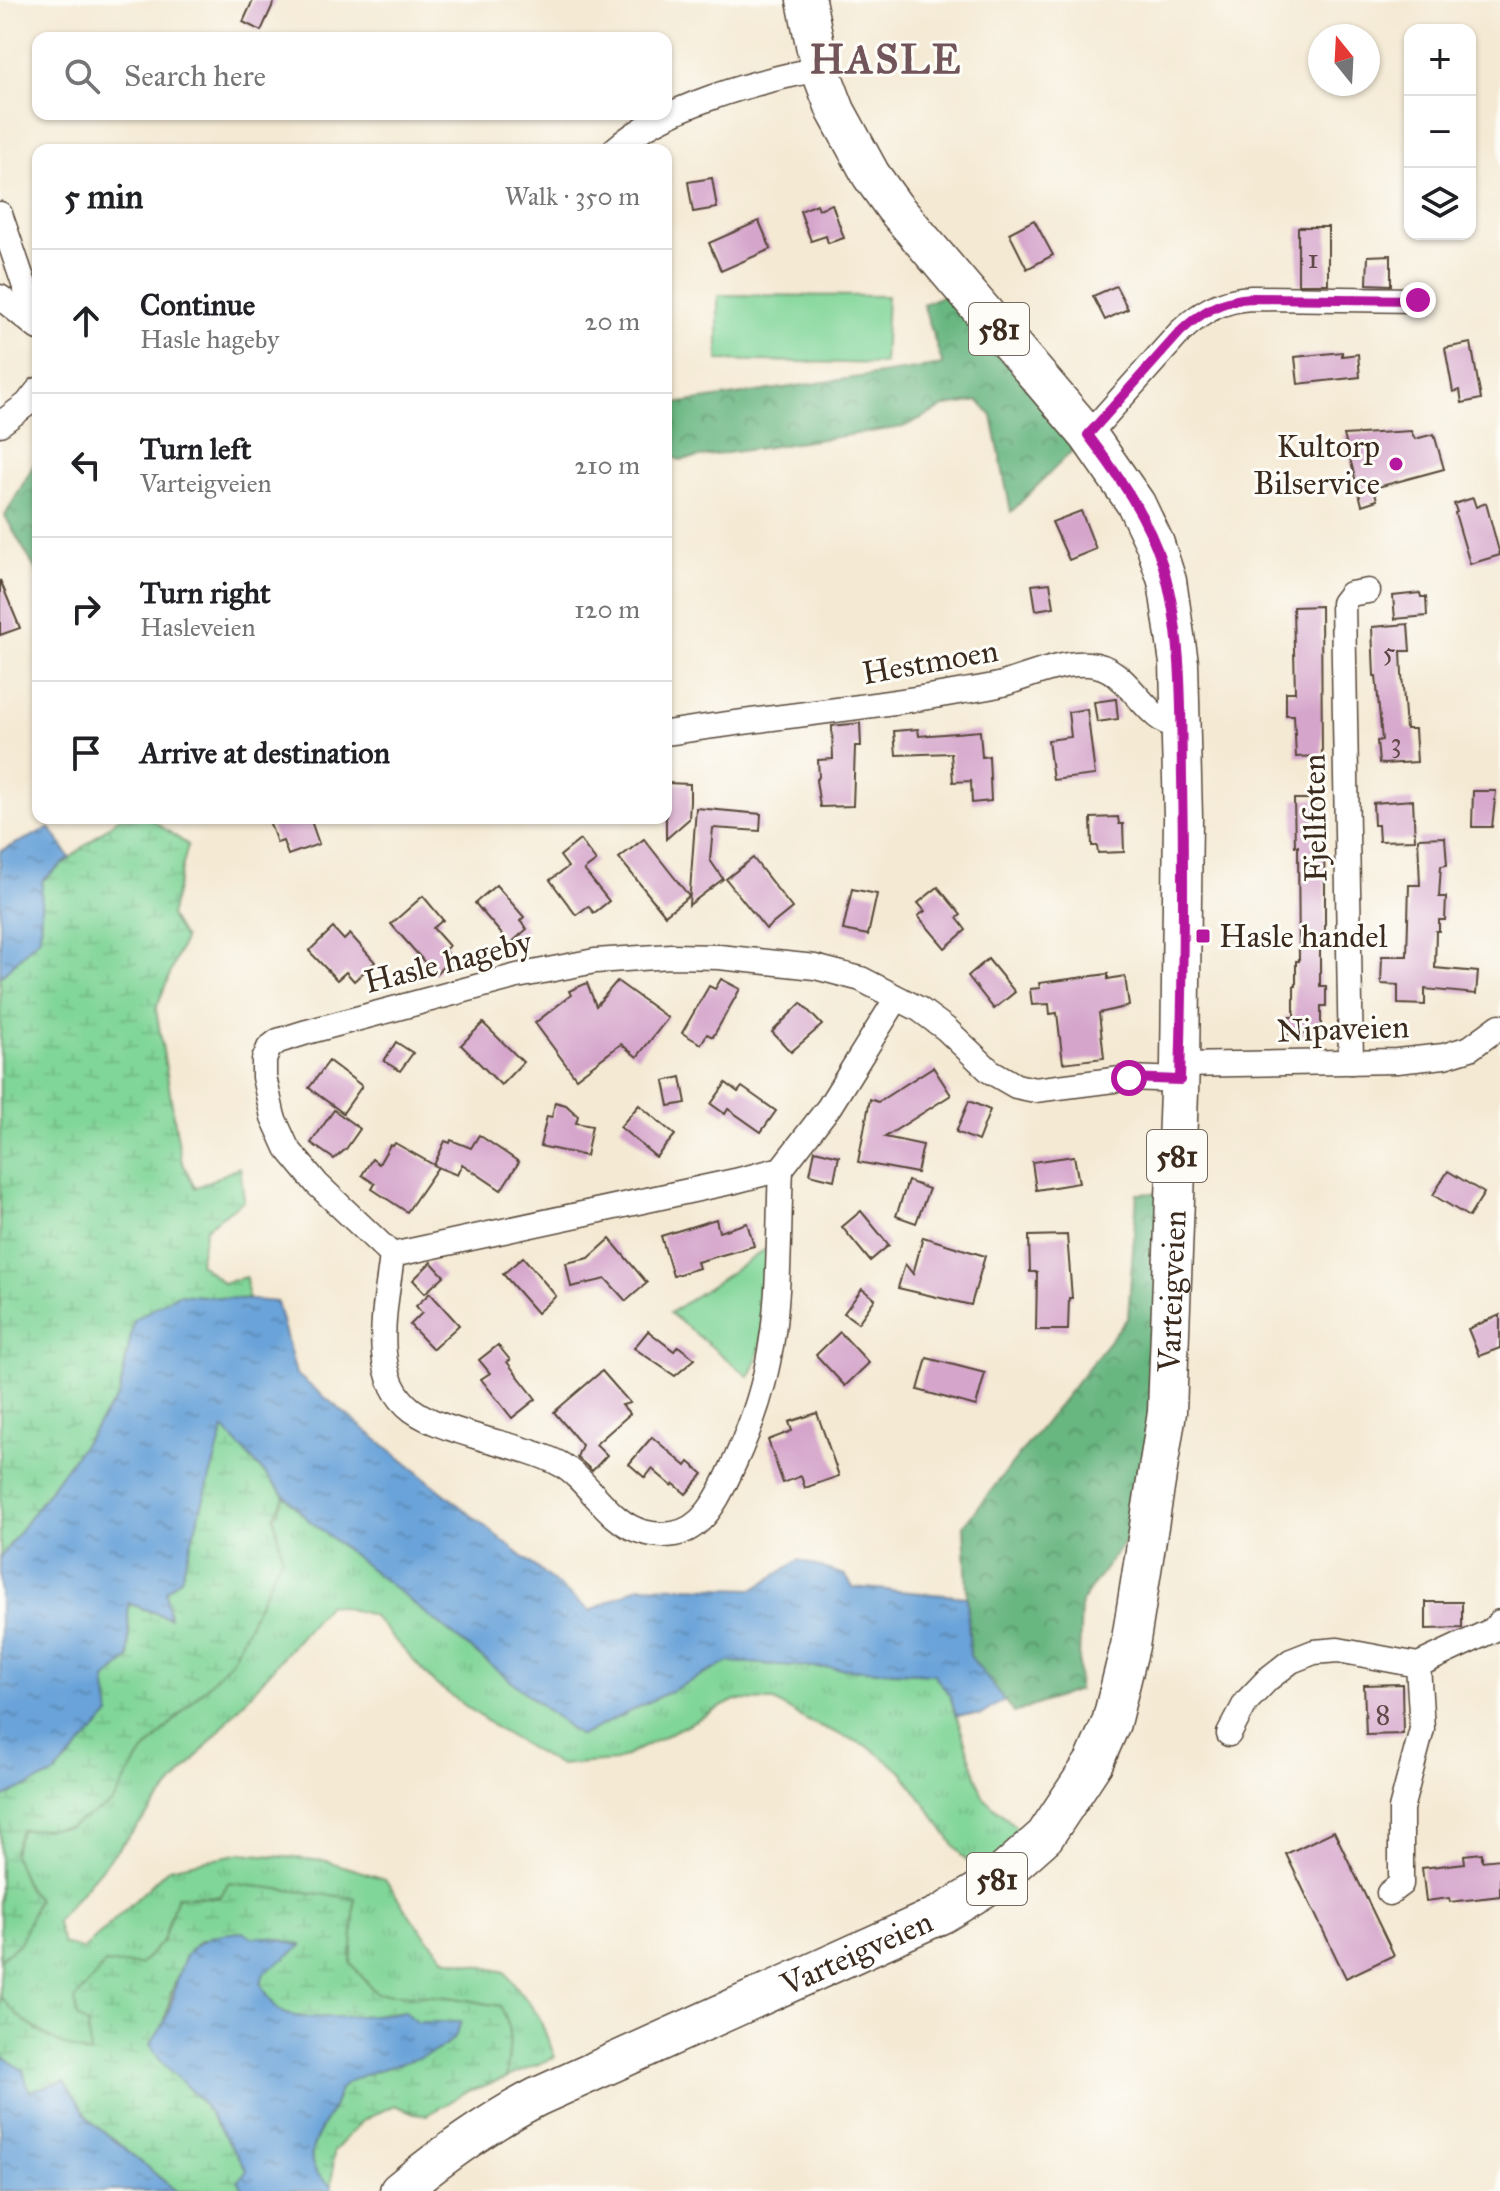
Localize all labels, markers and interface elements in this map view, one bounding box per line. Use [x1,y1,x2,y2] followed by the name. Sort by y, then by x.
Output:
[1308,24,1380,96] north arrow
[1404,24,1476,240] map controls
[1404,24,1476,96] button: +
[32,32,672,120] search box
[810,35,962,84] district label: HASLE
[60,54,104,98] icon: search
[124,58,266,94] text: Search here
[1404,96,1476,168] button: −
[1404,168,1476,240] button: layers
[64,176,143,217] text: 5 min
[505,180,640,212] text: Walk · 350 m
[1307,241,1319,276] house number: 1
[1400,282,1436,318] route end
[140,287,255,323] text: Continue
[64,299,108,343] icon: ahead
[969,303,1029,355] road number: 581
[585,305,640,337] text: 20 m
[140,323,279,355] text: Hasle hageby
[1253,427,1380,503] place label: Kultorp Bilservice
[140,431,251,467] text: Turn left
[64,443,108,487] icon: left
[574,449,640,481] text: 210 m
[1387,455,1405,473] marker: Kultorp Bilservice
[140,467,272,499] text: Varteigveien
[140,575,271,611] text: Turn right
[64,587,108,631] icon: right
[574,593,640,625] text: 120 m
[140,611,256,643] text: Hasleveien
[859,631,1001,693] street label: Hestmoen
[1382,634,1396,669] house number: 5
[1390,725,1402,760] house number: 3
[64,731,108,775] icon: arrive
[140,735,390,771] text: Arrive at destination
[1294,754,1336,882] street label: Fjellfoten
[1219,917,1388,956] place label: Hasle handel
[360,922,537,1002] street label: Hasle hageby
[1194,927,1212,945] marker: Hasle handel
[1276,1007,1410,1051] street label: Nipaveien
[1111,1060,1147,1096] route start
[1147,1130,1207,1182] road number: 581
[1149,1209,1194,1374] street label: Varteigveien
[1376,1697,1390,1732] house number: 8
[967,1853,1027,1905] road number: 581
[774,1901,938,2004] street label: Varteigveien

